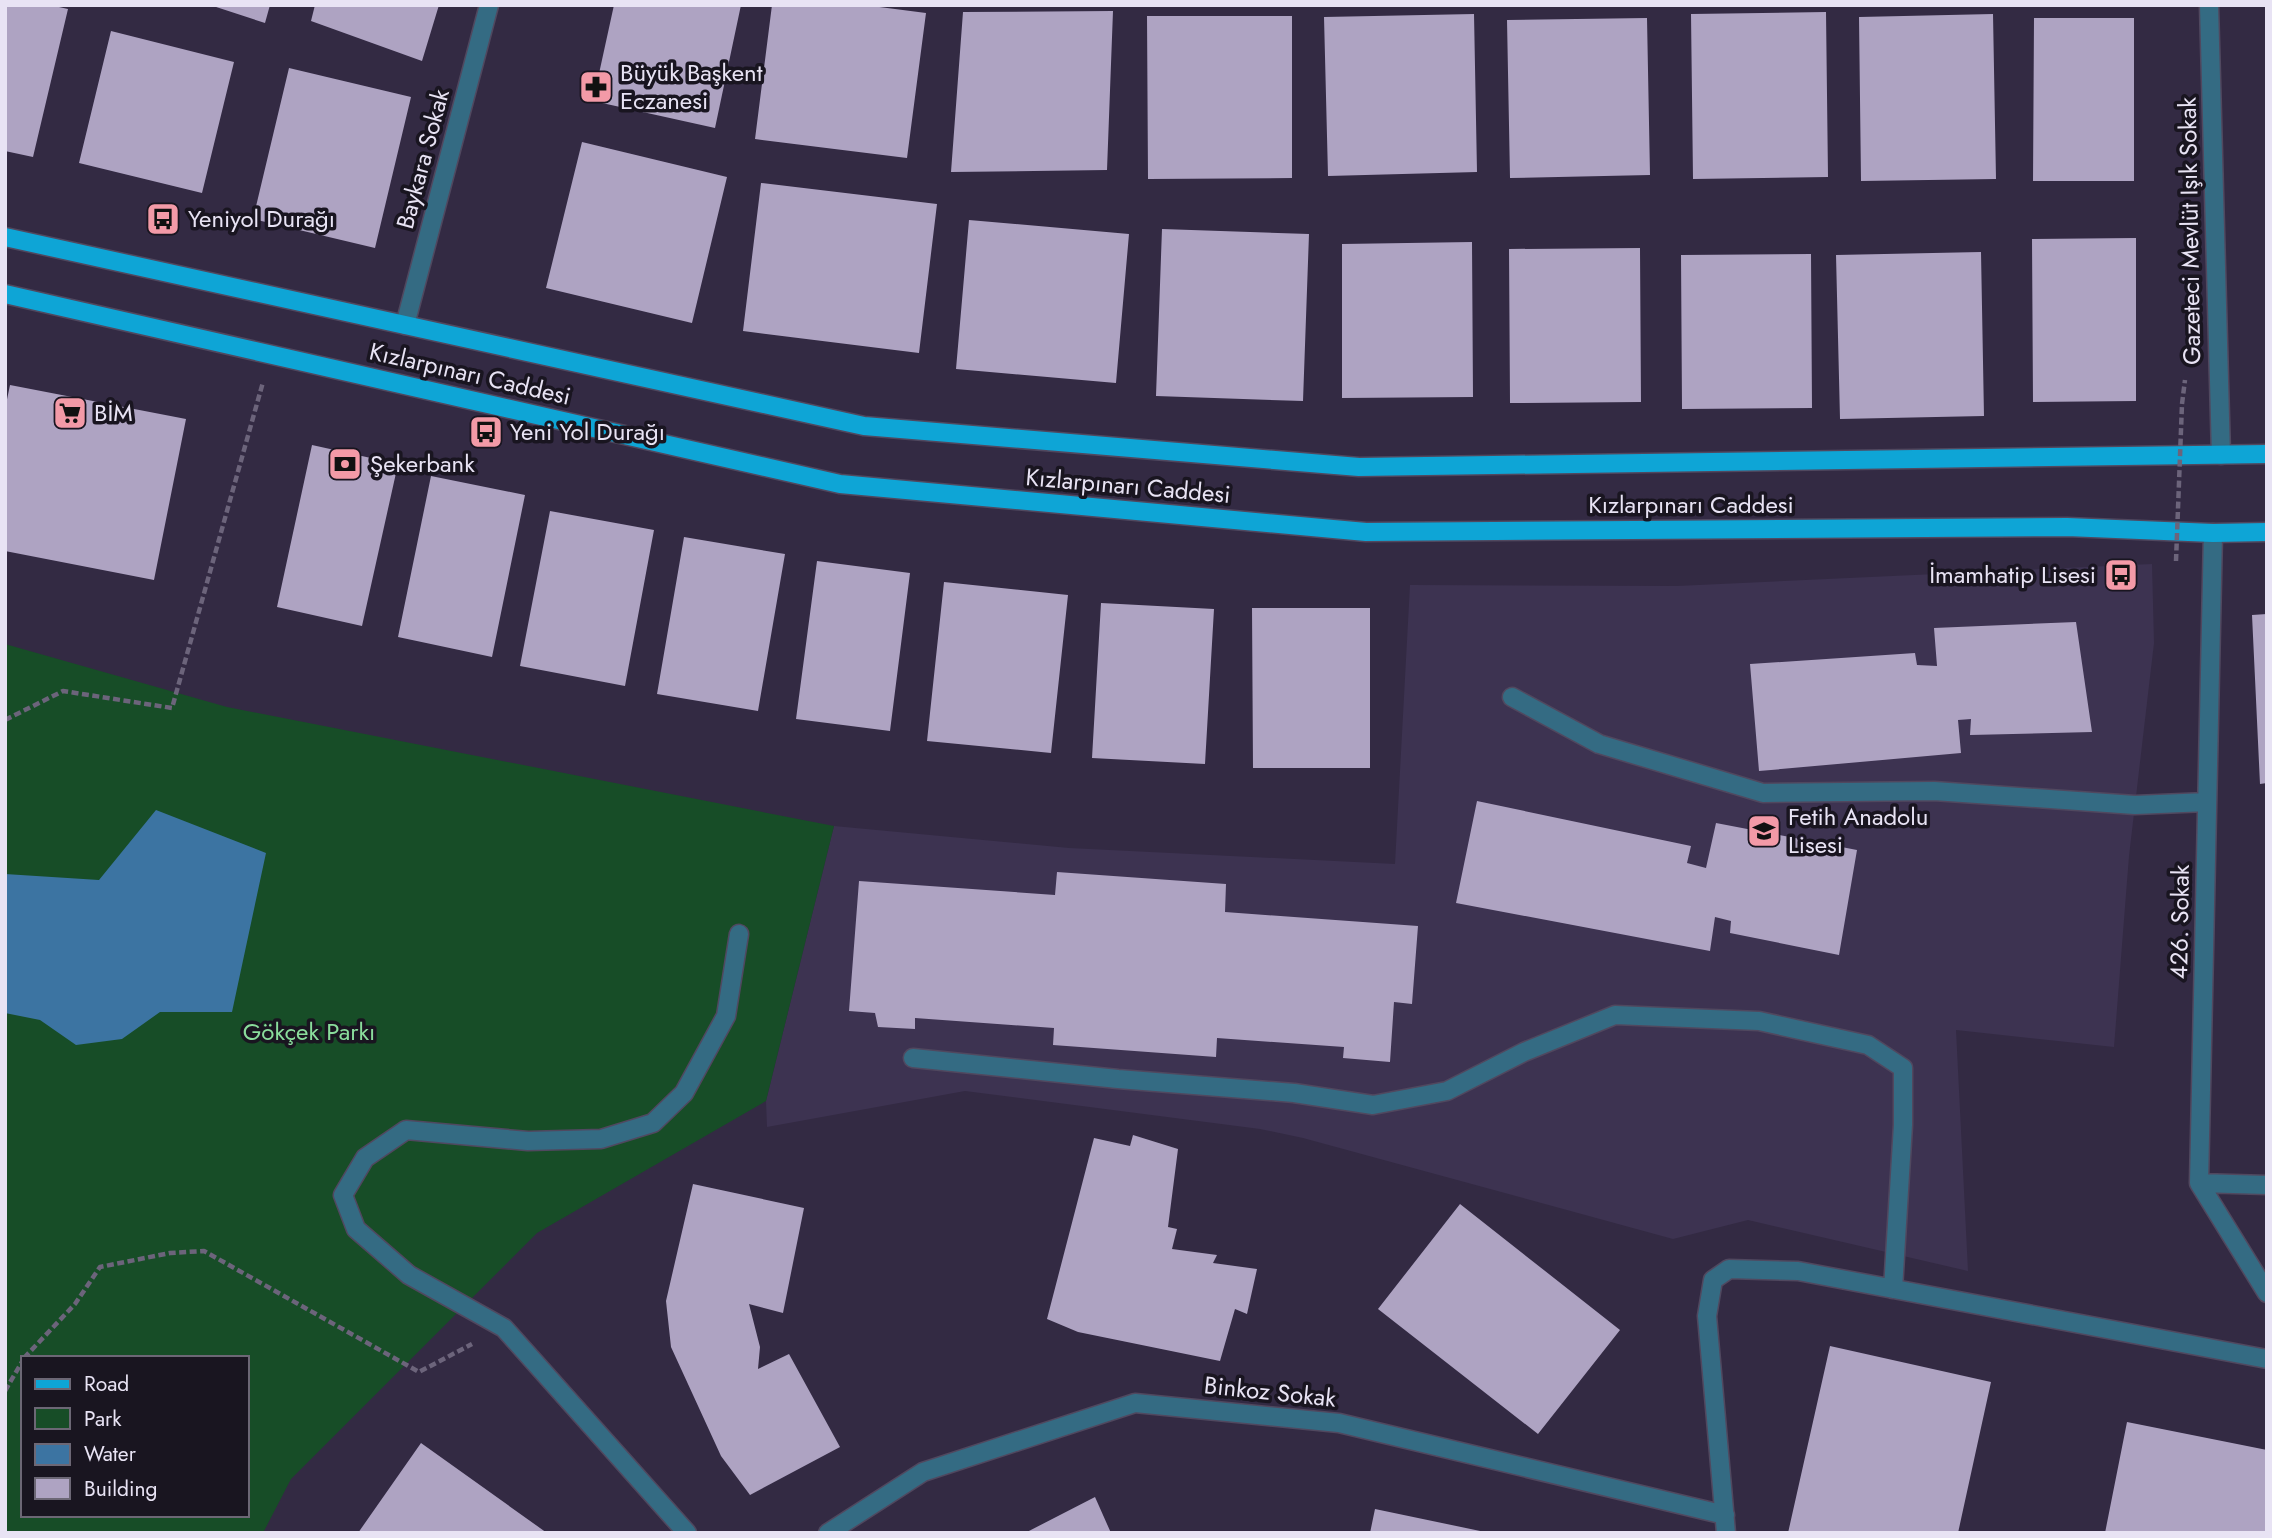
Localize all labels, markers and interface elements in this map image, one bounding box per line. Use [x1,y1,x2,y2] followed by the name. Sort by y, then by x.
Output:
[620,55,763,118] place label: Büyük Başkent Eczanesi
[577,68,615,106] pharmacy icon: Büyük Başkent Eczanesi
[387,85,458,233] street label: Baykara Sokak
[2170,96,2209,365] street label: Gazeteci Mevlüt Işık Sokak
[144,200,182,238] bus stop icon: Yeniyol Durağı
[188,201,335,236] place label: Yeniyol Durağı
[366,333,574,414] street label: Kızlarpınarı Caddesi
[51,394,89,432] supermarket icon: BİM
[94,395,133,430] place label: BİM
[467,413,505,451] bus stop icon: Yeni Yol Durağı
[510,414,665,449] place label: Yeni Yol Durağı
[326,445,364,483] bank icon: Şekerbank
[370,446,475,481] place label: Şekerbank
[1024,459,1232,512] street label: Kızlarpınarı Caddesi
[1588,487,1794,522] street label: Kızlarpınarı Caddesi
[2102,556,2140,594] bus stop icon: İmamhatip Lisesi
[1929,557,2096,592] place label: İmamhatip Lisesi
[1788,799,1928,862] place label: Fetih Anadolu Lisesi
[1745,812,1783,850] school or university icon: Fetih Anadolu Lisesi
[2161,864,2198,980] street label: 426. Sokak
[243,1014,375,1049] park label: Gökçek Parkı
[21,1356,248,1517] legend
[1202,1367,1338,1416] street label: Binkoz Sokak
[84,1369,129,1399] text: Road
[84,1404,122,1434] text: Park
[84,1439,137,1469] text: Water
[84,1474,157,1504] text: Building

